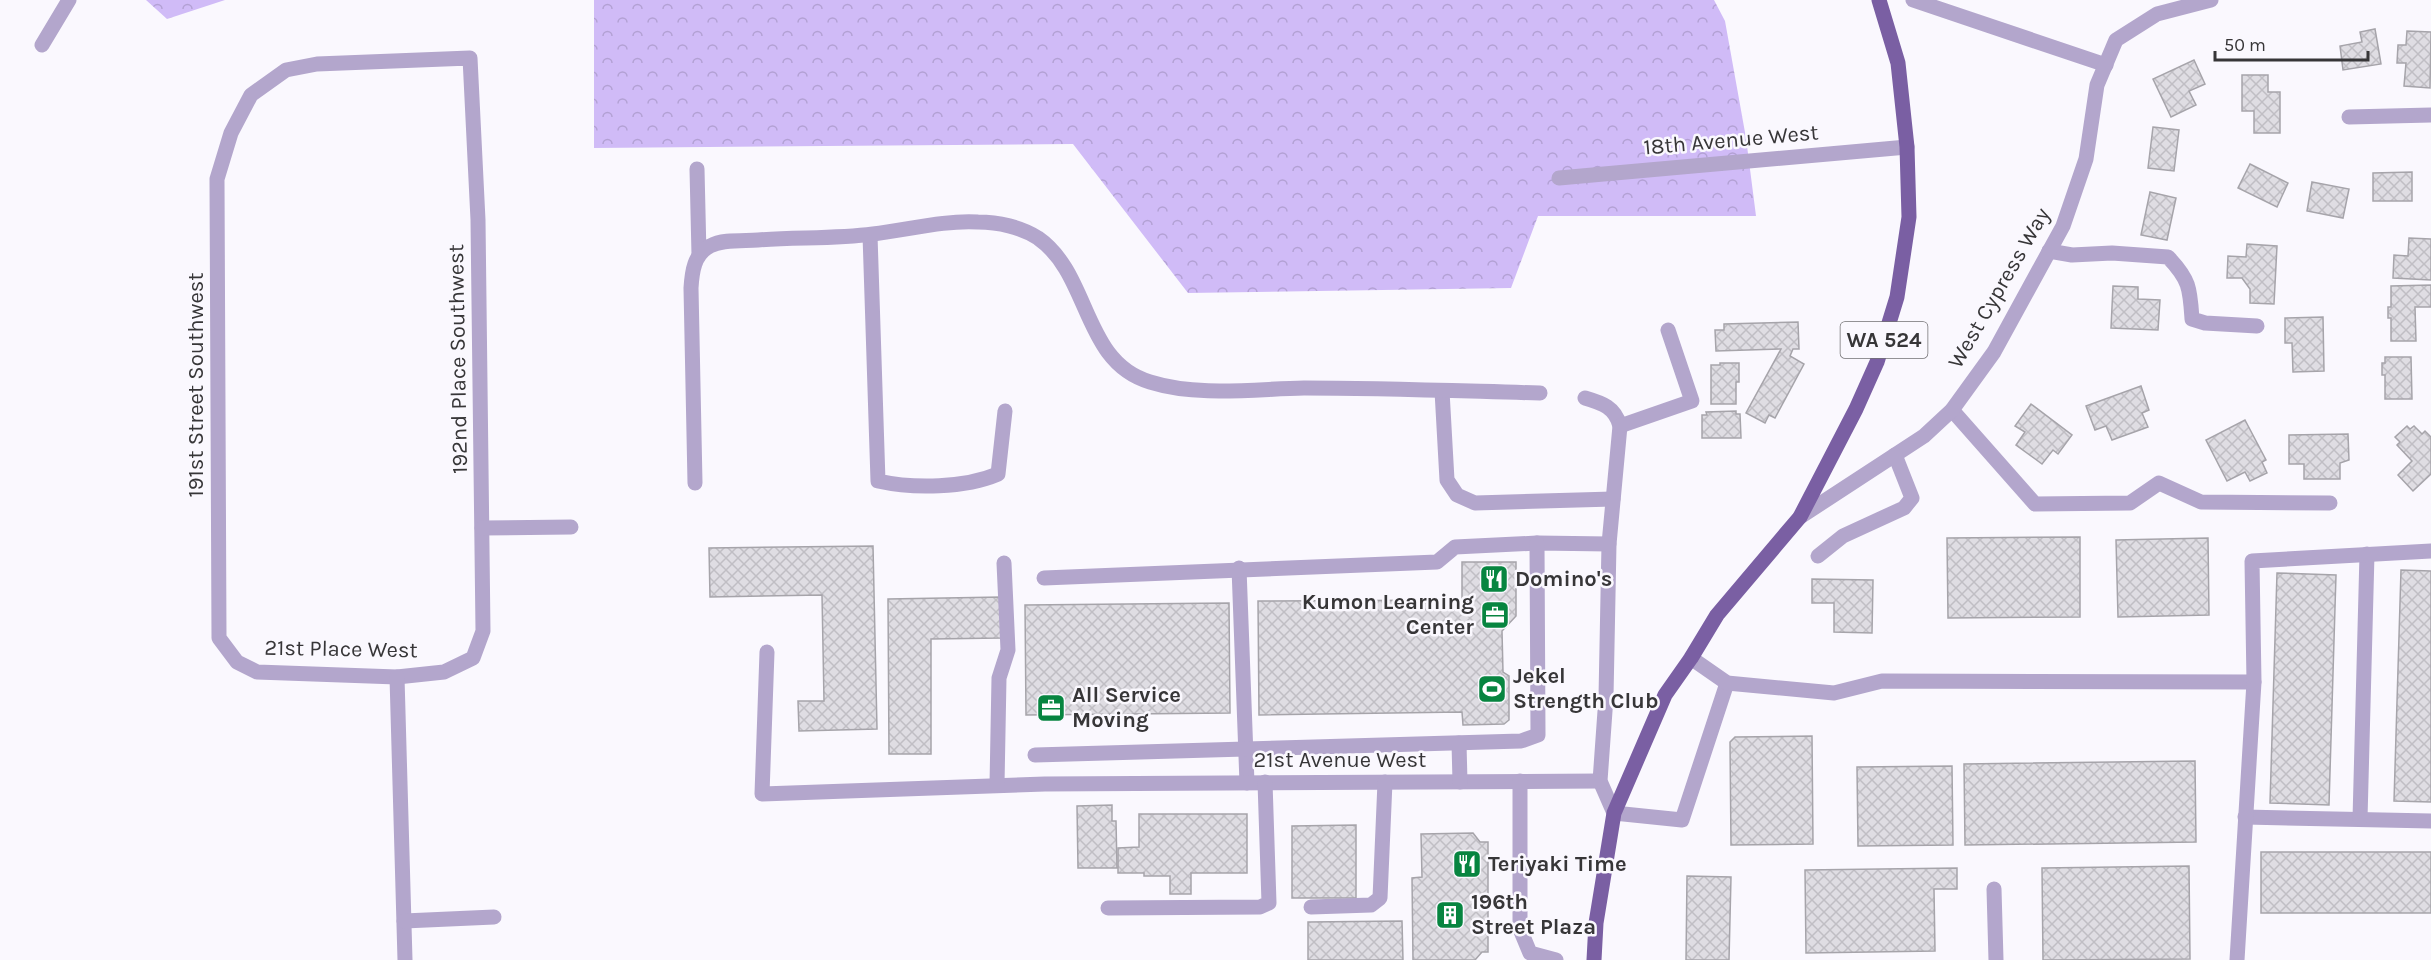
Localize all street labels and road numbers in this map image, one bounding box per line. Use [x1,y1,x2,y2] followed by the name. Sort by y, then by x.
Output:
[1643,119,1819,161] street label: 18th Avenue West
[1943,203,2055,373] street label: West Cypress Way
[443,244,473,474] street label: 192nd Place Southwest
[183,272,209,498] street label: 191st Street Southwest
[1840,322,1928,358] road number: WA 524
[264,635,418,663] street label: 21st Place West
[1254,747,1426,773] street label: 21st Avenue West

